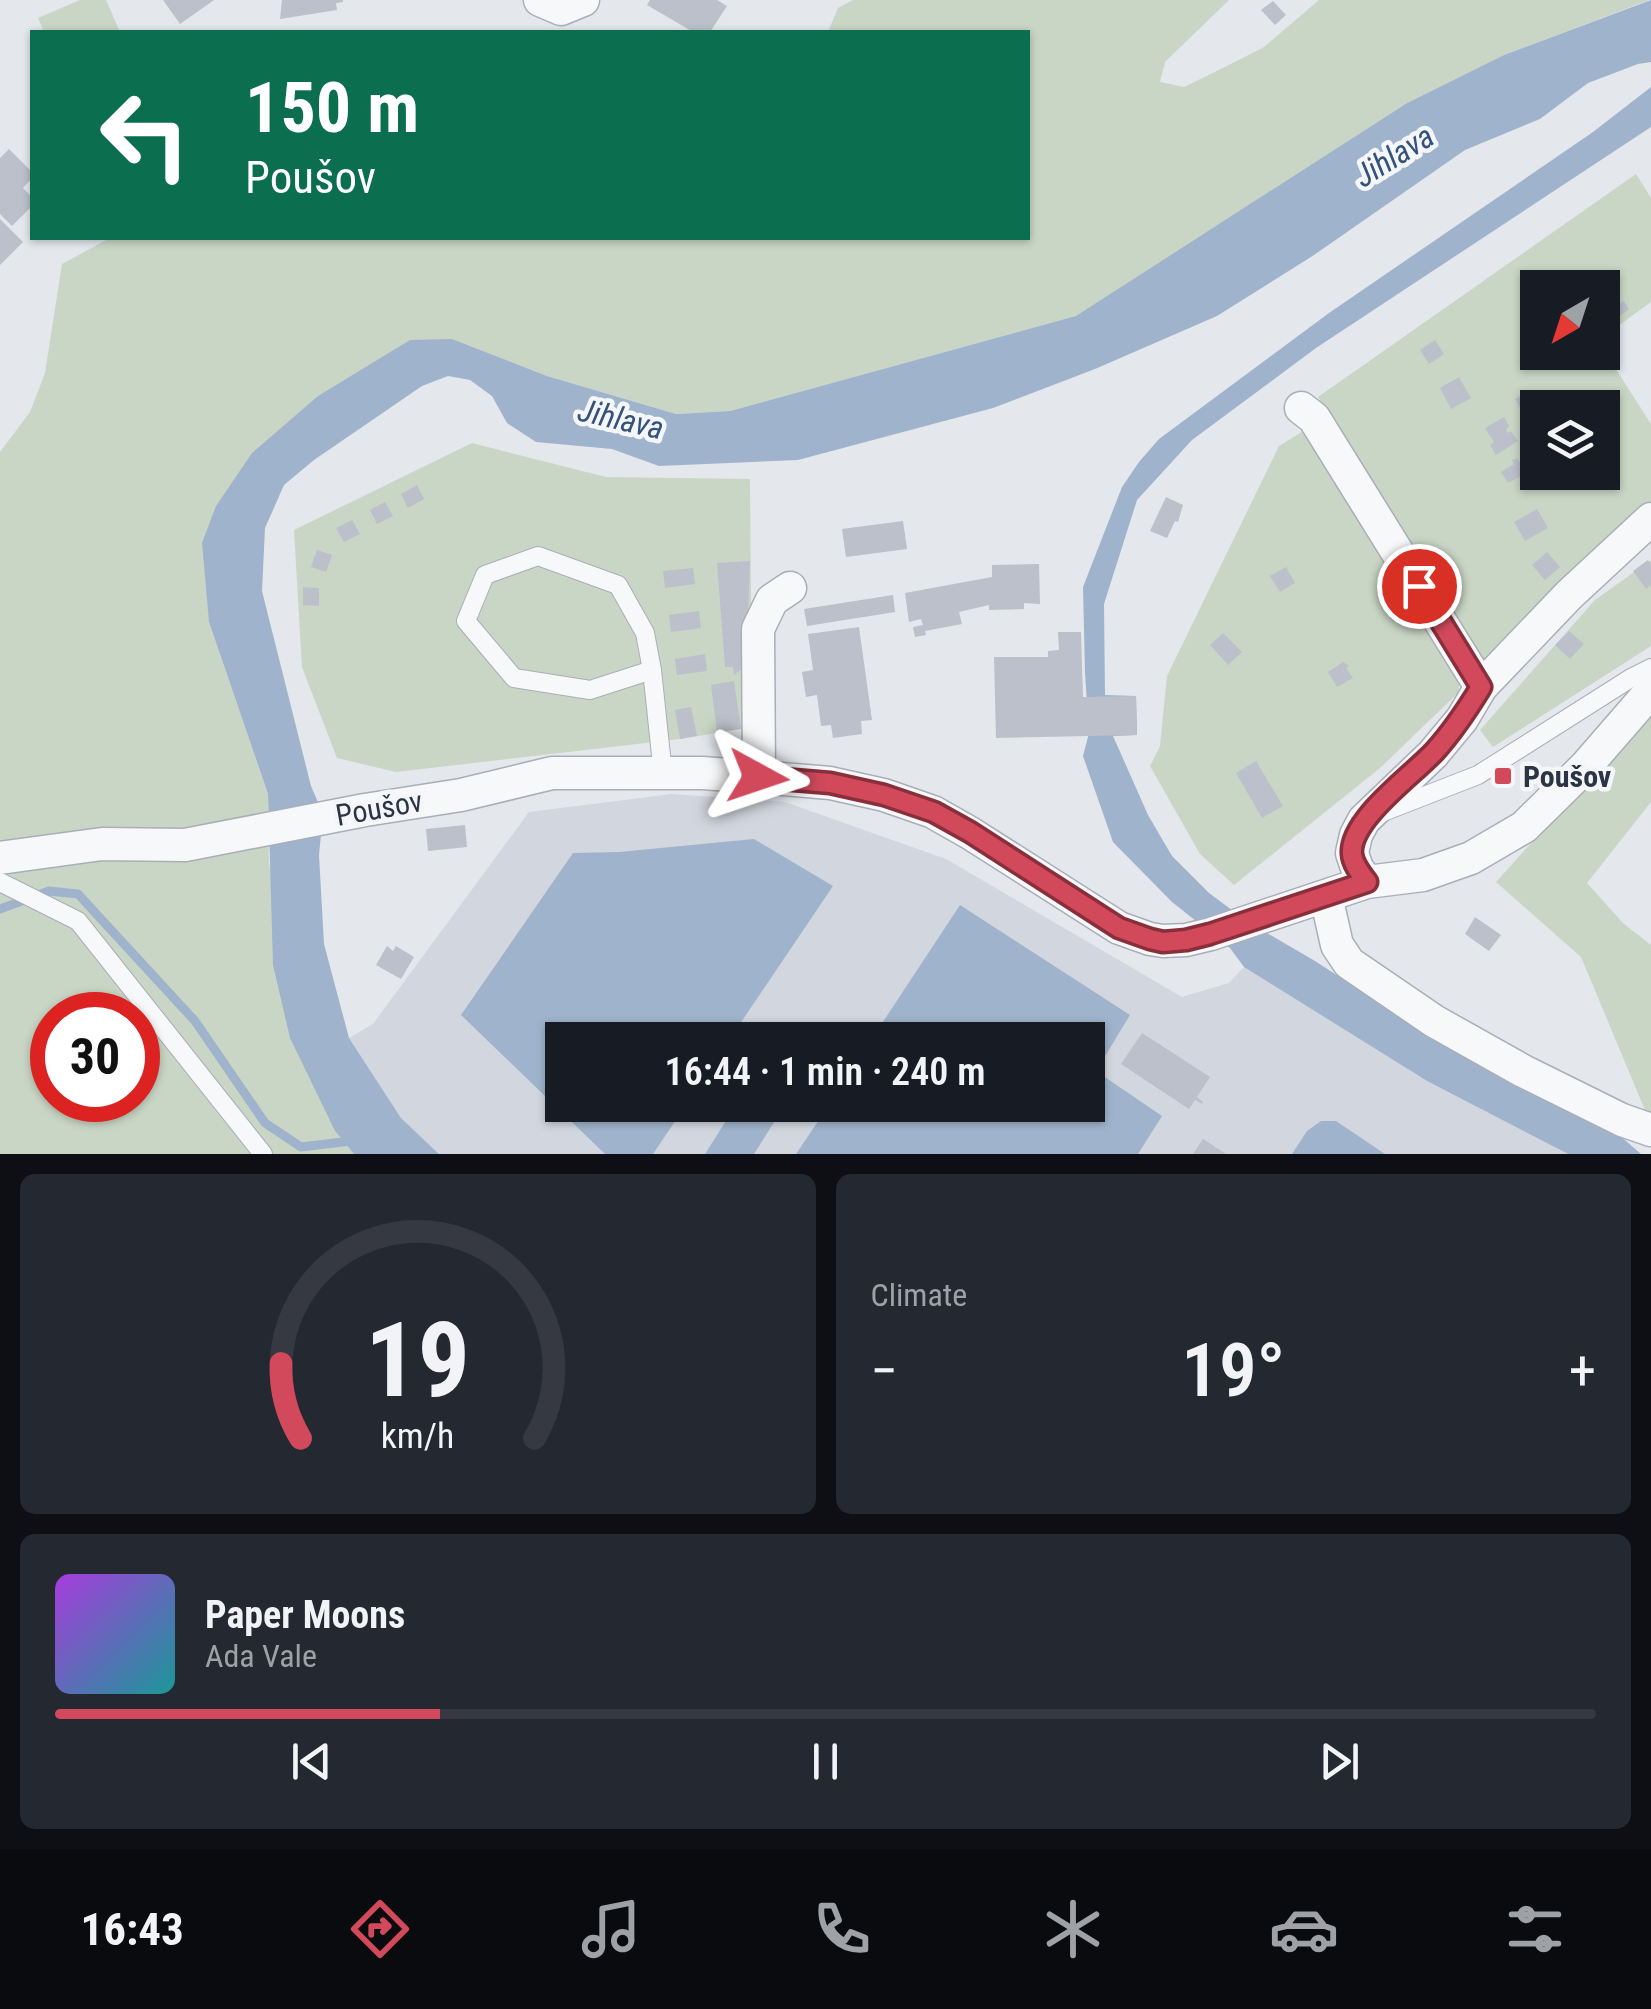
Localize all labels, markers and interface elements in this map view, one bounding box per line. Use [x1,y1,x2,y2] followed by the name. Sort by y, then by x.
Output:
[245,67,419,149] text: 150 m
[80,70,210,200] icon: left
[1347,117,1441,195] water label: Jihlava
[245,151,376,204] text: Poušov
[1520,270,1620,370] north arrow
[1520,270,1620,490] map controls
[1520,390,1620,490] button: layers
[574,391,668,447] water label: Jihlava
[1377,544,1462,629] pin
[1392,559,1447,614] icon: arrive
[706,725,810,829] position arrow
[1523,759,1612,794] place label: Poušov
[1492,765,1514,787] marker: Poušov
[333,783,425,833] street label: Poušov
[30,992,160,1122] speed limit sign: 30
[665,1050,985,1094] text: 16:44 · 1 min · 240 m
[871,1276,967,1314] text: Climate
[365,1300,470,1421] text: 19
[1181,1326,1286,1414] text: 19°
[871,1339,898,1403] text: −
[1569,1339,1596,1403] text: +
[381,1415,455,1457] text: km/h
[205,1593,405,1637] text: Paper Moons
[205,1637,317,1675] text: Ada Vale
[284,1734,339,1789] icon: previous
[798,1734,853,1789] icon: pause
[1312,1734,1367,1789] icon: next
[345,1894,415,1964] icon: directions
[576,1894,646,1964] icon: music
[807,1894,877,1964] icon: phone
[1038,1894,1108,1964] icon: climate
[1269,1894,1339,1964] icon: car
[1500,1894,1570,1964] icon: filters
[81,1903,184,1956] text: 16:43

